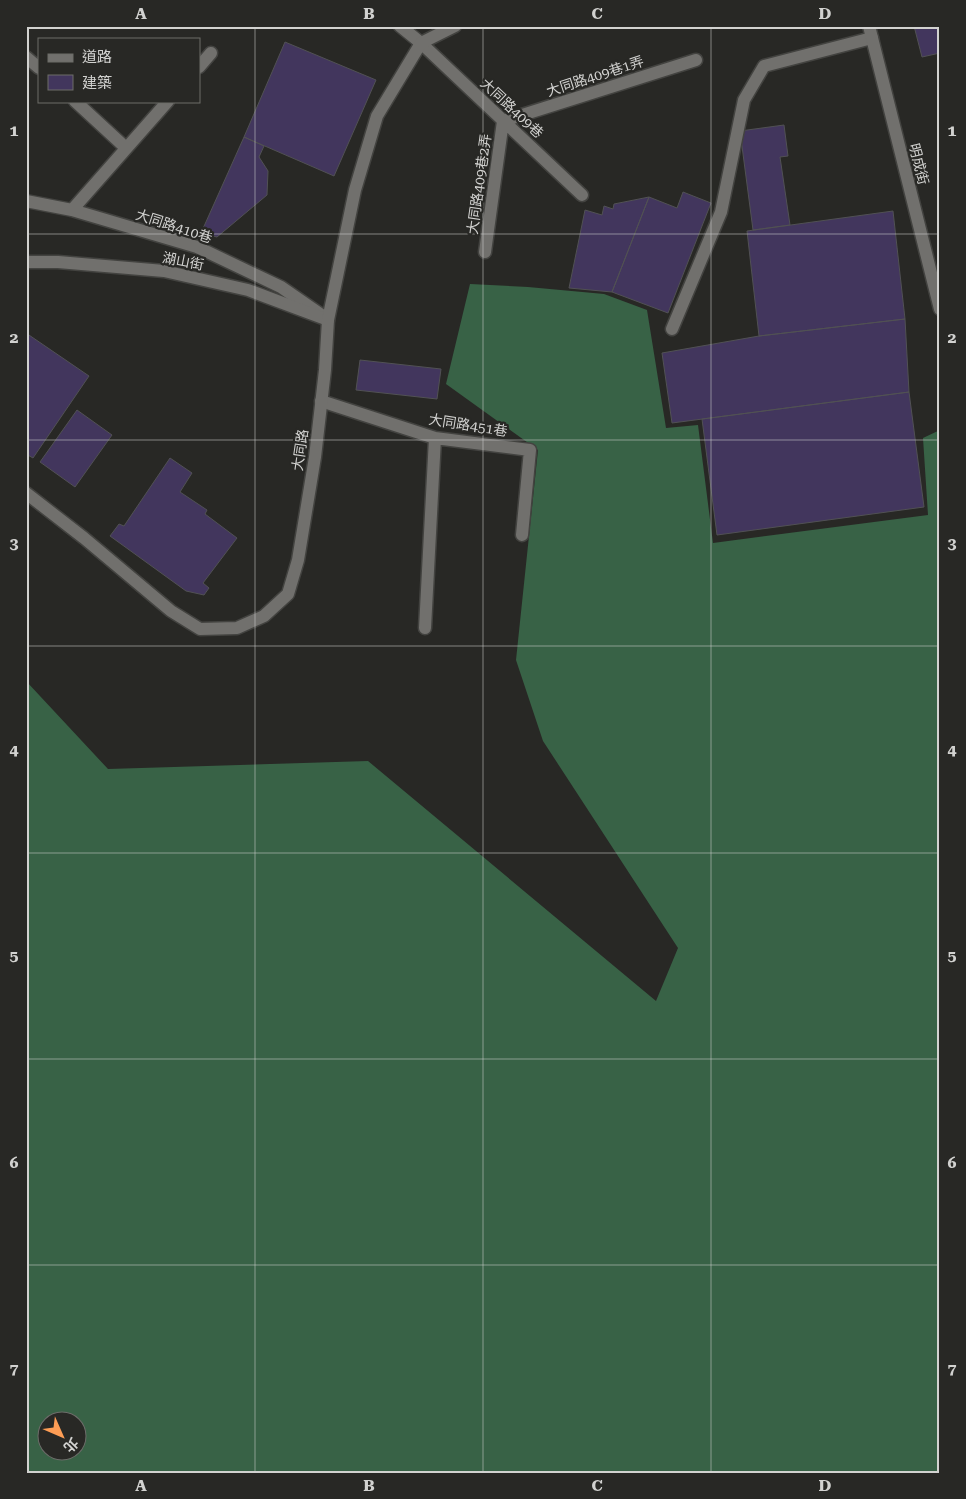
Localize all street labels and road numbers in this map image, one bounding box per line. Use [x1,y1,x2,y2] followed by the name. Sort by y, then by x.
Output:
[544,53,646,99] street label: 大同路409巷1弄
[477,75,547,141] street label: 大同路409巷
[464,133,494,235] street label: 大同路409巷2弄
[906,142,932,186] street label: 明成街
[134,206,214,246] street label: 大同路410巷
[161,249,205,273] street label: 湖山街
[427,411,509,439] street label: 大同路451巷
[289,428,311,472] street label: 大同路

